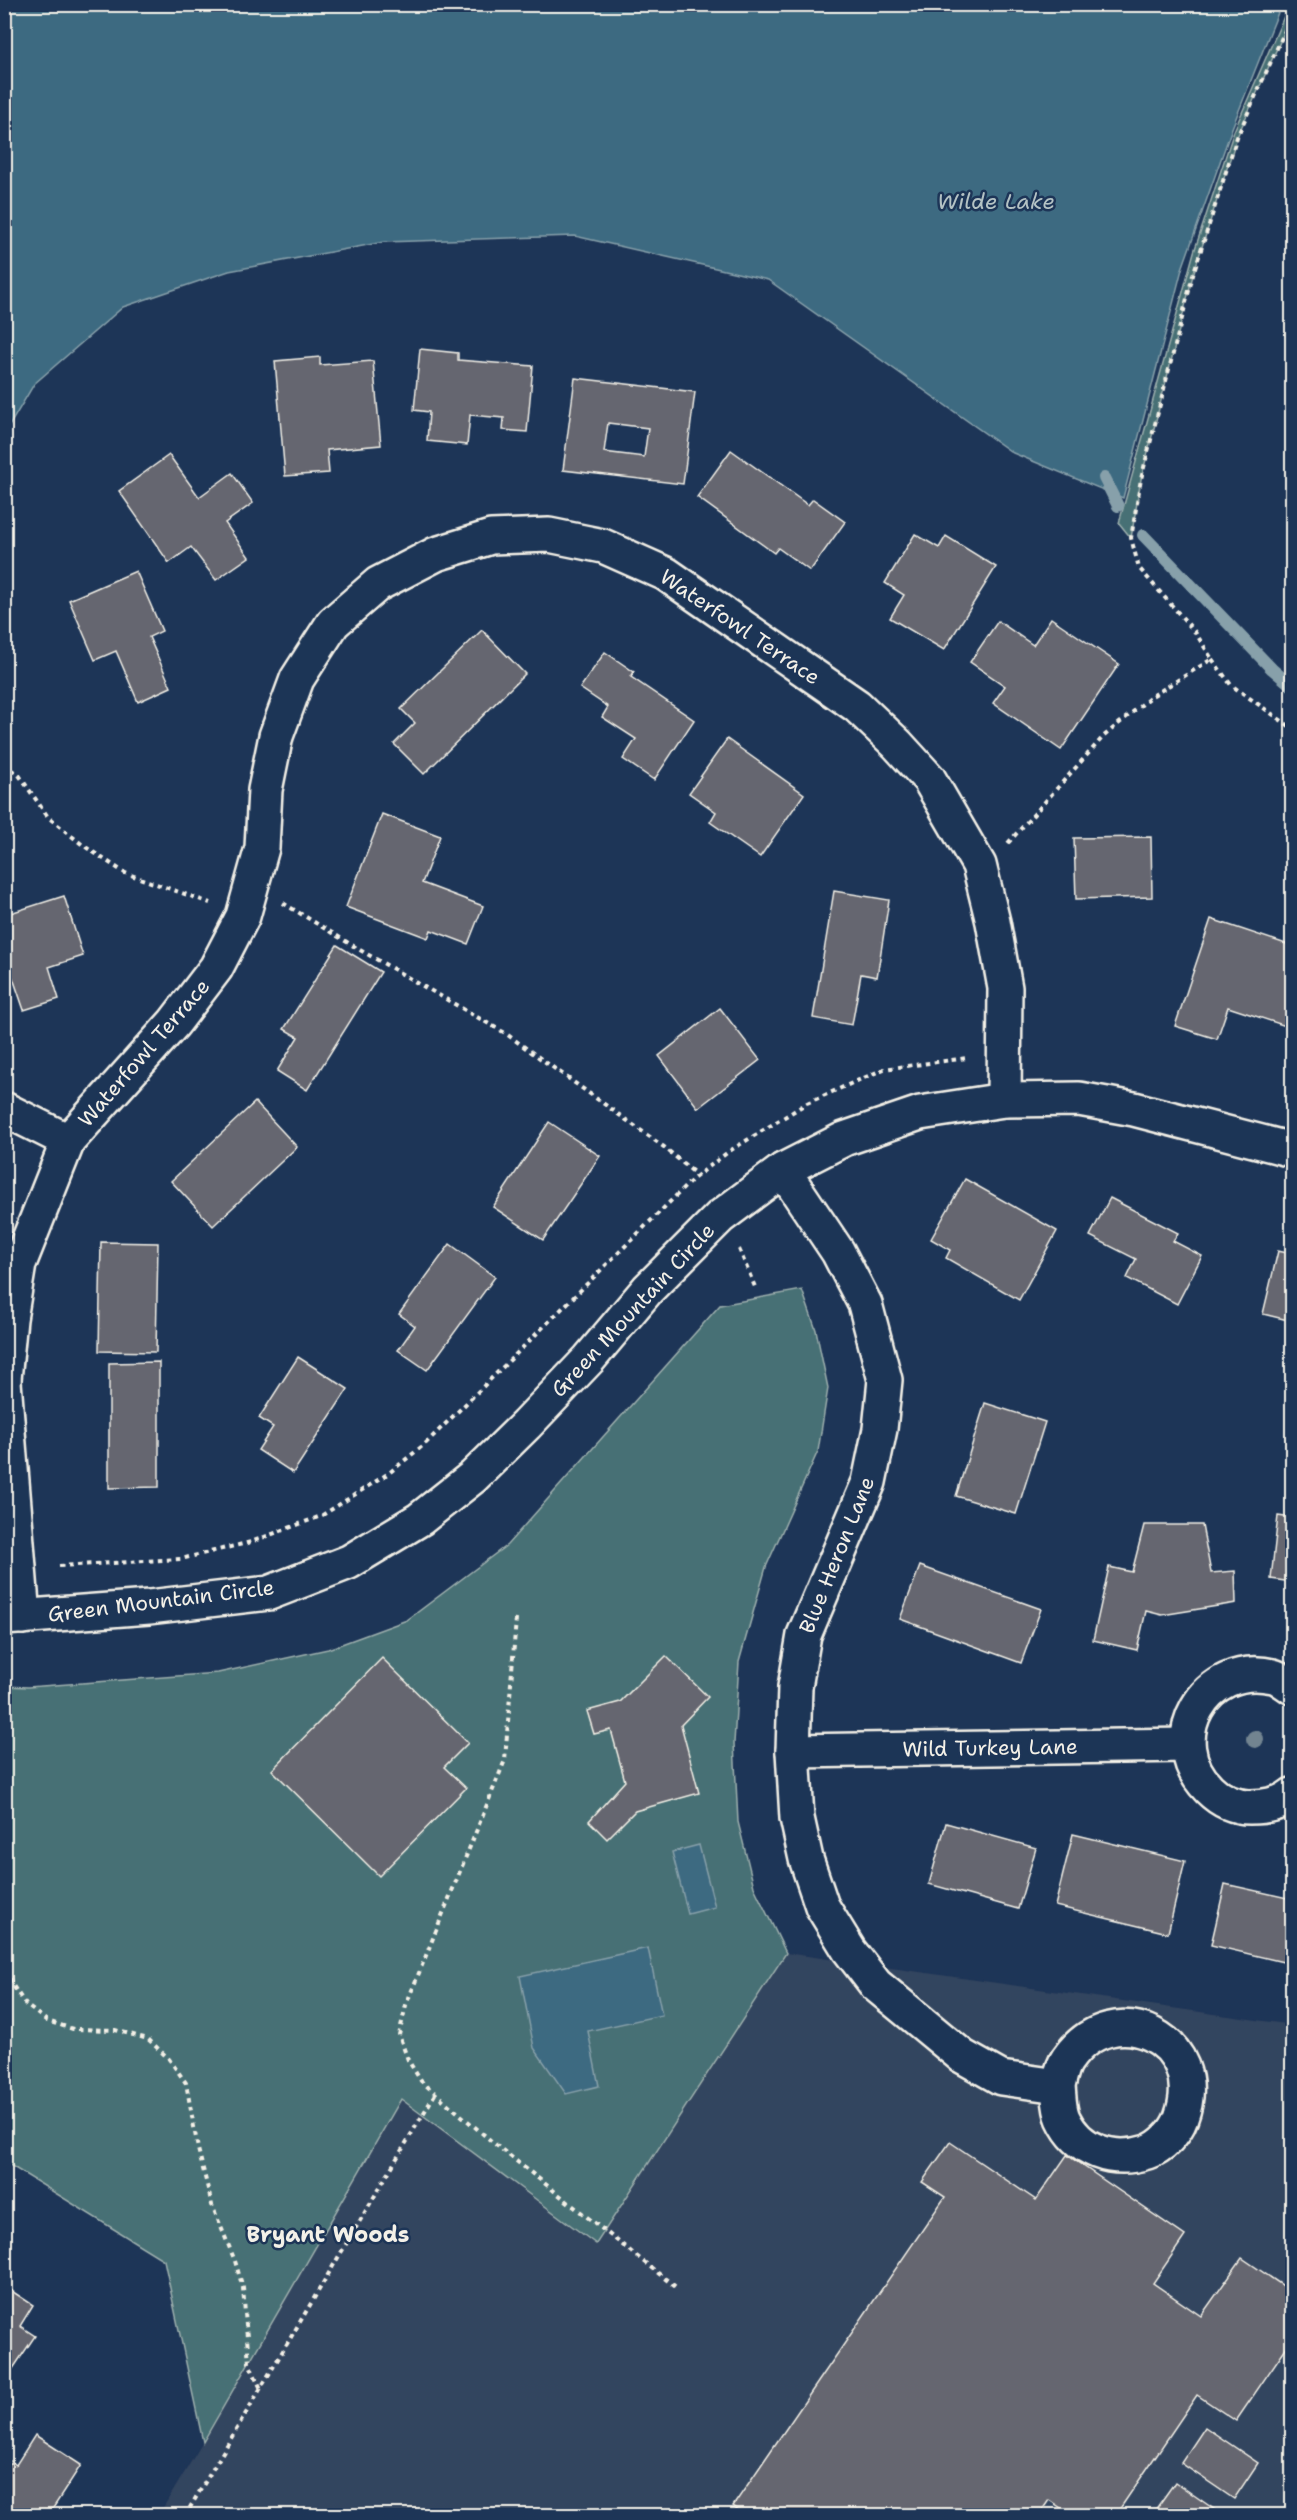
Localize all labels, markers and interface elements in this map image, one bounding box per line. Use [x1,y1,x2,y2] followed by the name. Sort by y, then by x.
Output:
[937,187,1055,216] water label: Wilde Lake
[654,563,826,691] street label: Waterfowl Terrace
[72,973,216,1133] street label: Waterfowl Terrace
[545,1217,721,1403] street label: Green Mountain Circle
[793,1472,881,1638] street label: Blue Heron Lane
[46,1573,276,1629] street label: Green Mountain Circle
[902,1732,1078,1764] street label: Wild Turkey Lane
[247,2220,409,2249] district label: Bryant Woods

